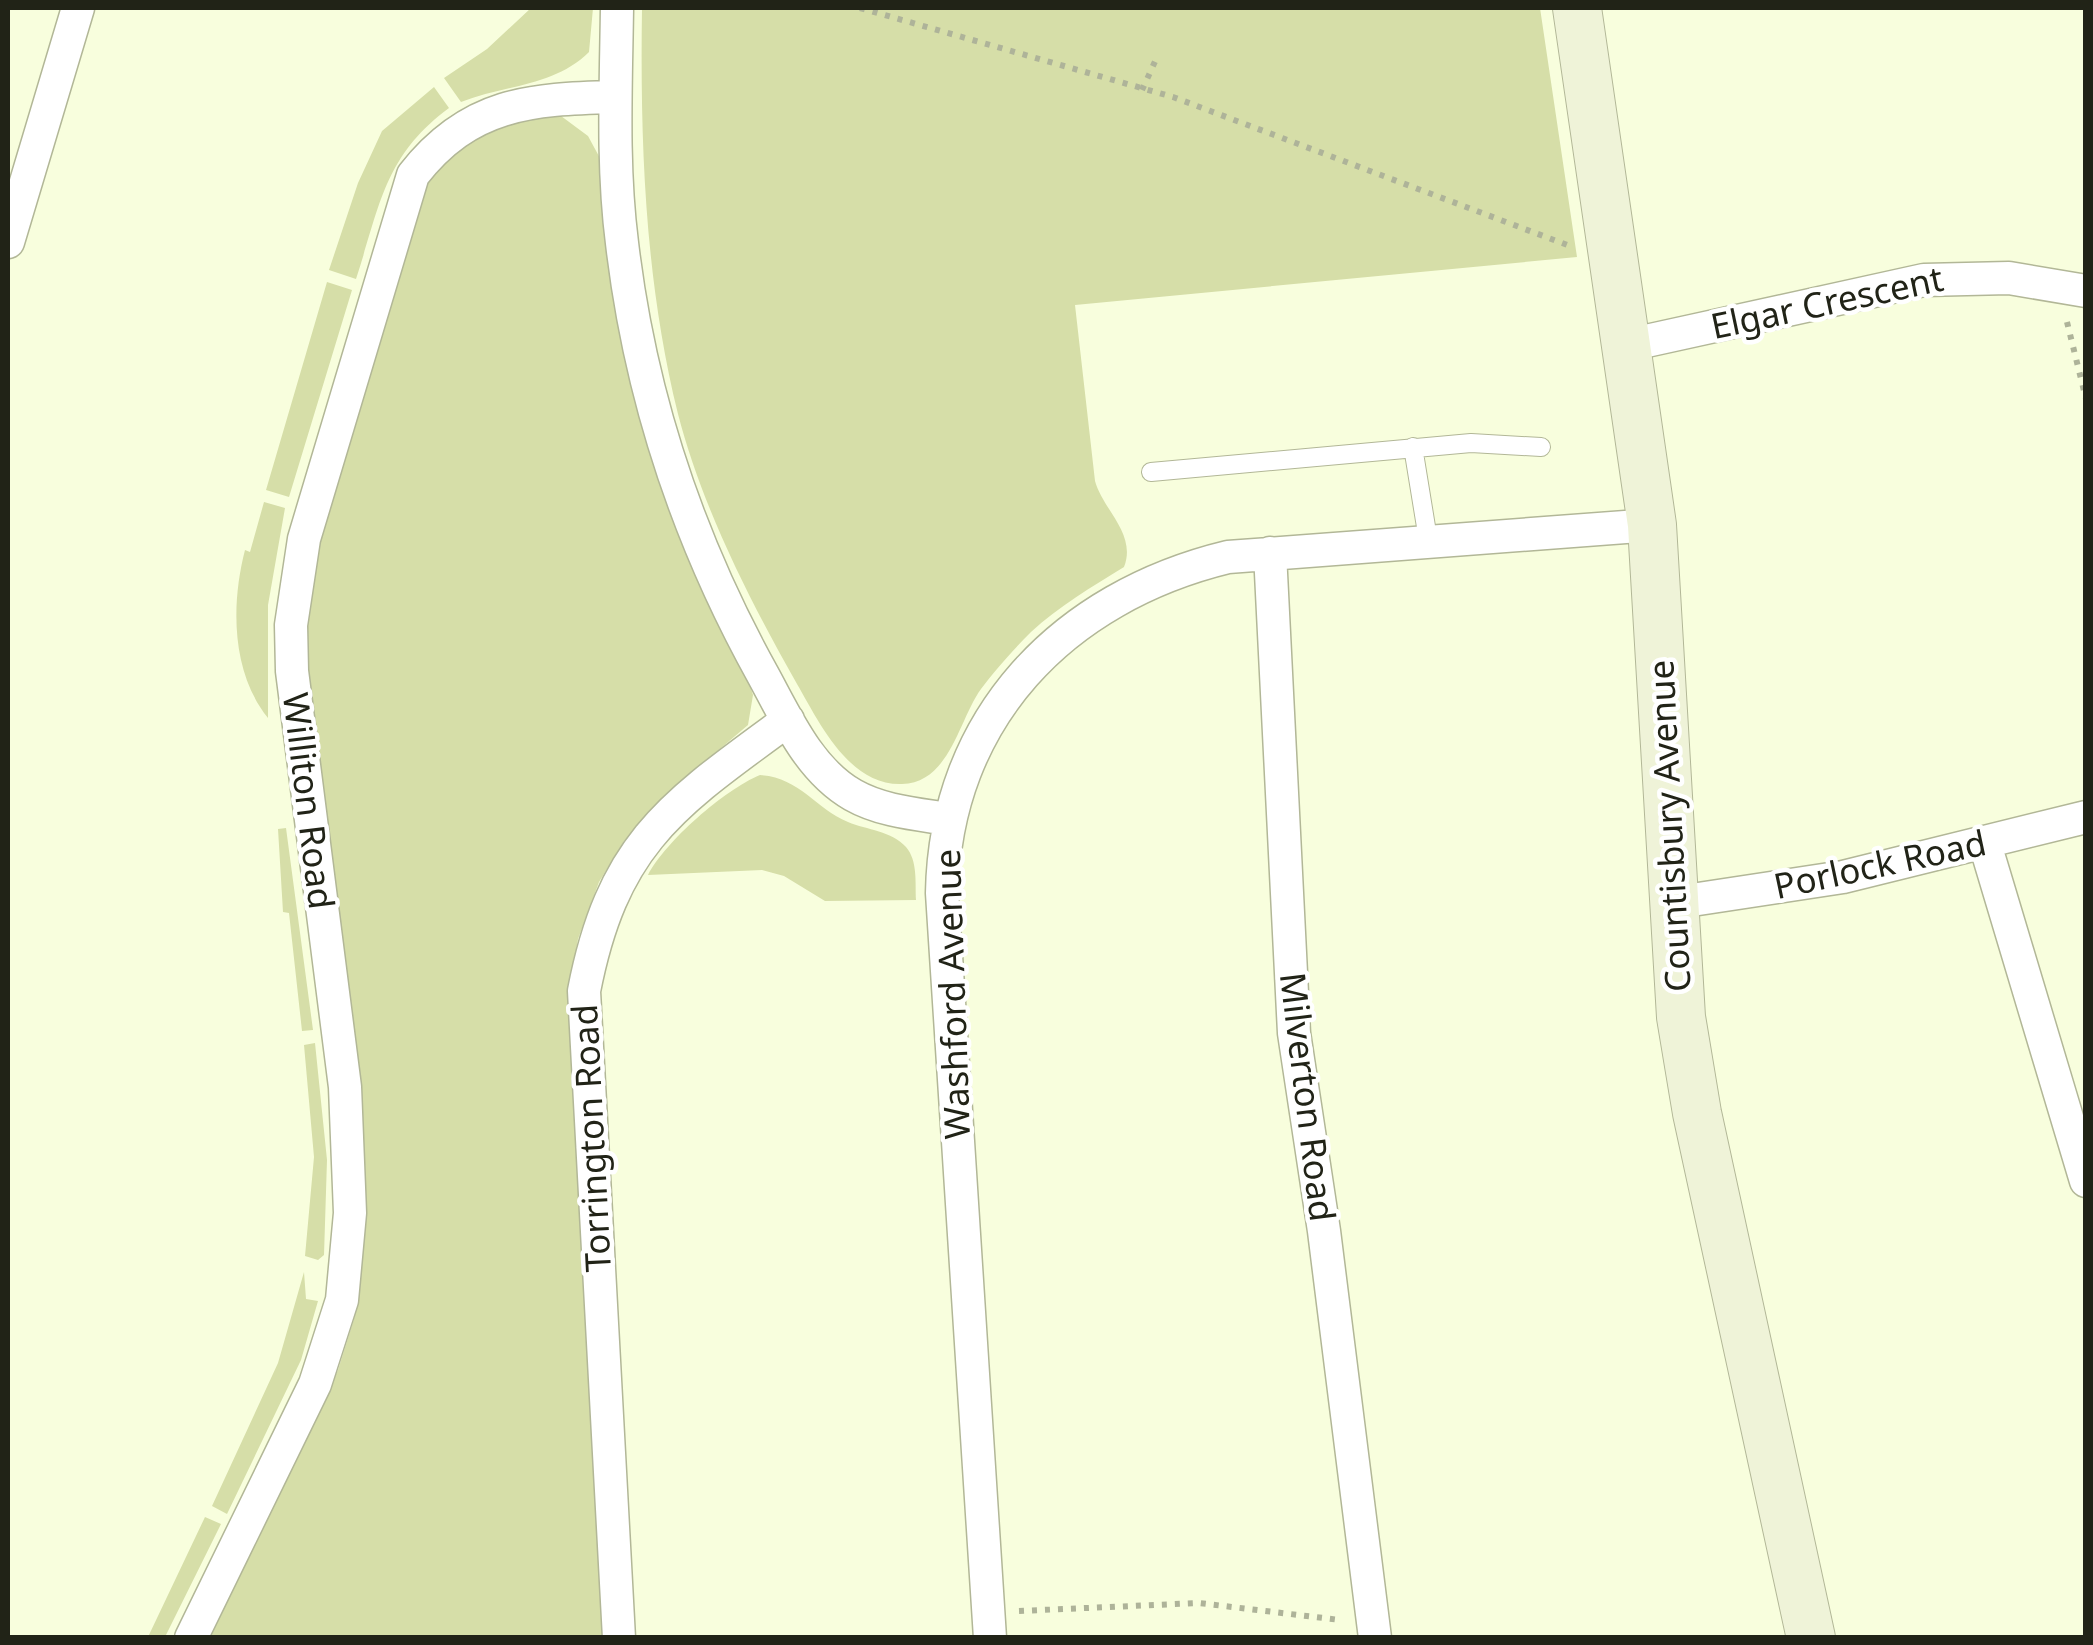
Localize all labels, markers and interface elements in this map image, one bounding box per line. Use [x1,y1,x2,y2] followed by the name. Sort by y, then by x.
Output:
[1706,254,1947,349] street label: Elgar Crescent
[1636,659,1701,993] street label: Countisbury Avenue
[273,690,346,912] street label: Williton Road
[1769,818,1990,909] street label: Porlock Road
[923,848,980,1140] street label: Washford Avenue
[1270,970,1347,1224] street label: Milverton Road
[560,1003,621,1273] street label: Torrington Road

